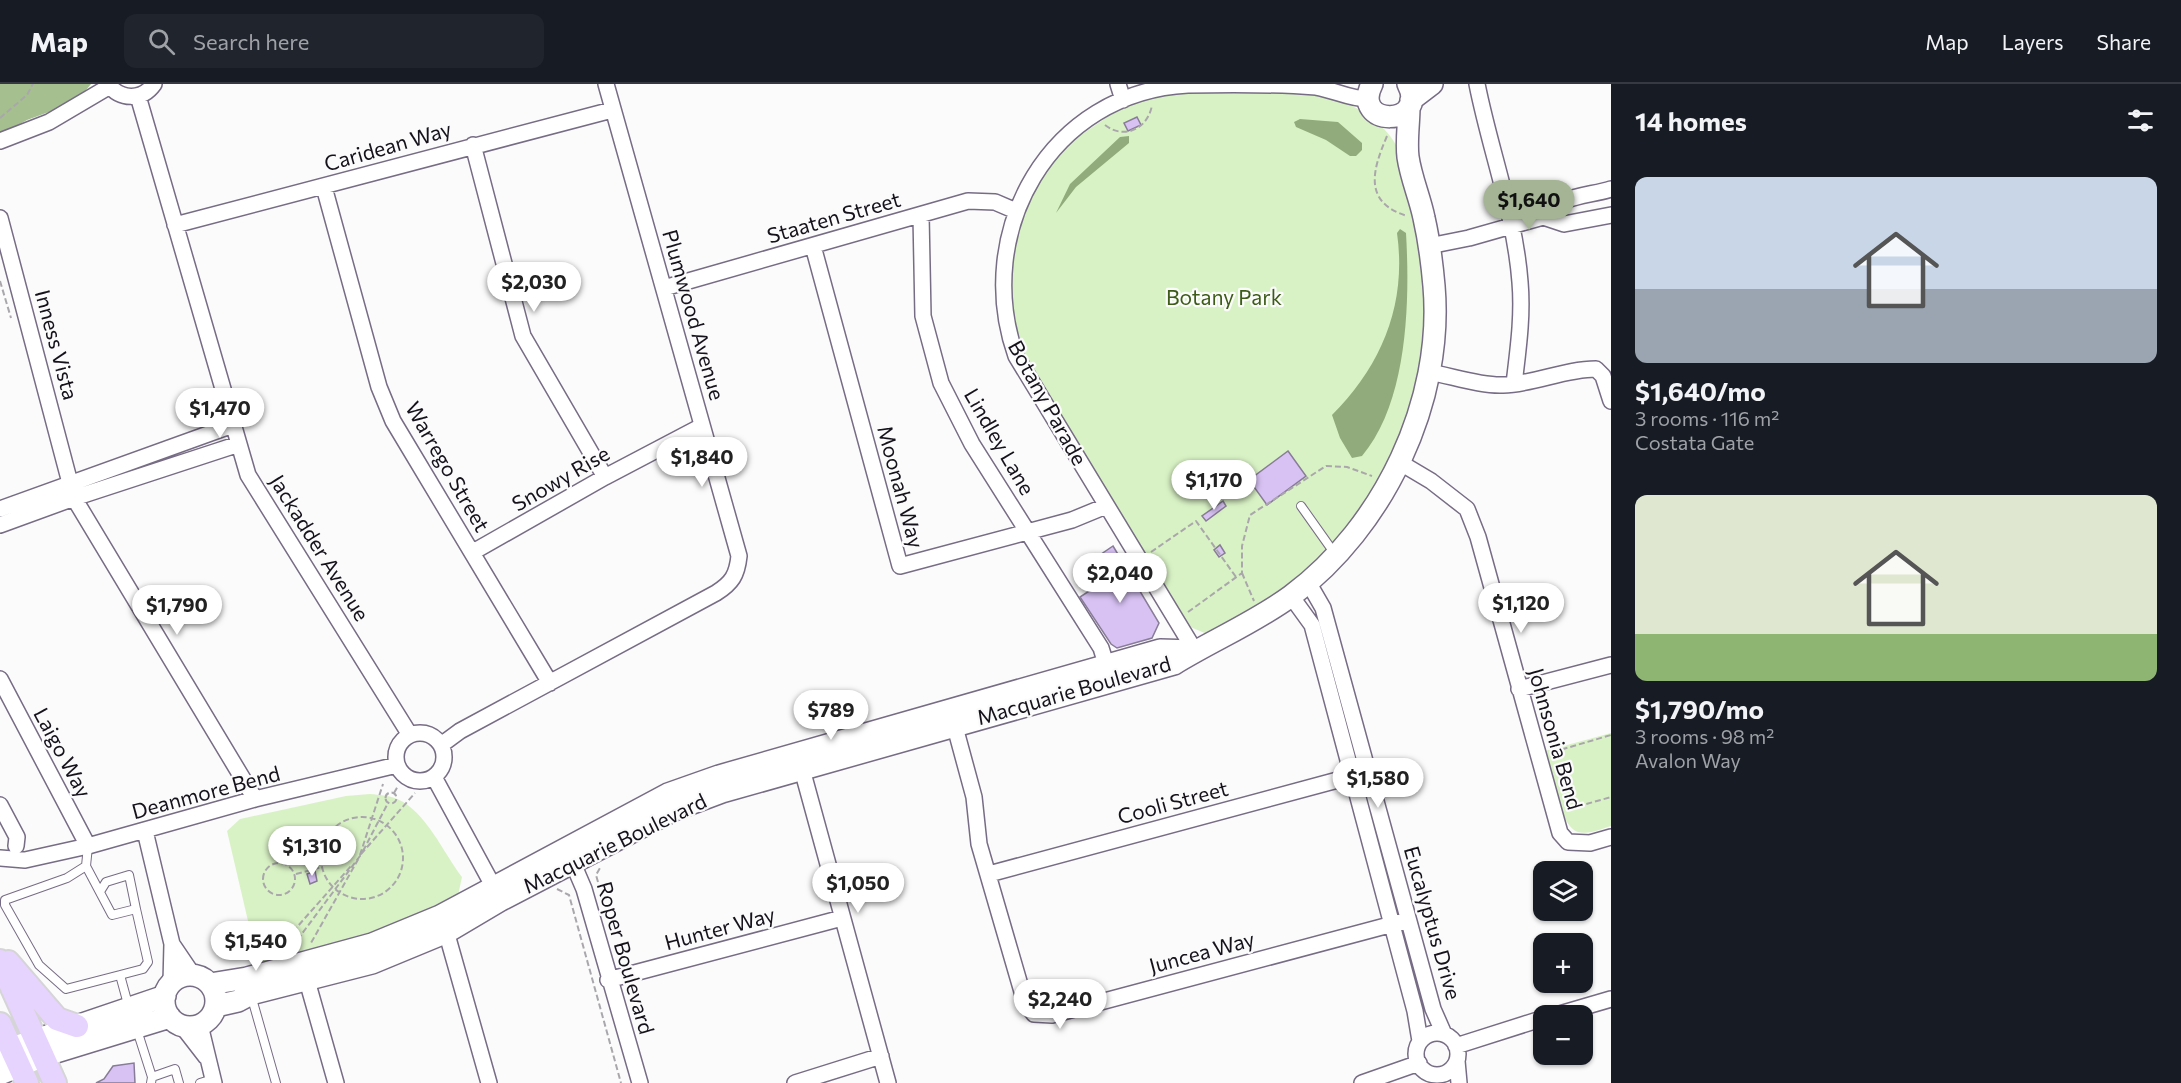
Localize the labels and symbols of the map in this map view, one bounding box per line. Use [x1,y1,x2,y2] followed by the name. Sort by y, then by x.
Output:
[321,115,454,176] street label: Caridean Way
[1480,180,1578,231] pin: $1,640
[764,186,903,248] street label: Staaten Street
[658,227,731,403] street label: Plumwood Avenue
[485,262,583,313] pin: $2,030
[1166,284,1282,309] park label: Botany Park
[31,287,84,402] street label: Inness Vista
[1004,336,1093,469] street label: Botany Parade
[960,384,1041,499] street label: Lindley Lane
[171,388,269,439] pin: $1,470
[401,397,496,536] street label: Warrego Street
[873,422,930,551] street label: Moonah Way
[653,437,751,488] pin: $1,840
[507,440,613,516] street label: Snowy Rise
[1165,460,1263,511] pin: $1,170
[265,470,375,625] street label: Jackadder Avenue
[1071,553,1169,604] pin: $2,040
[1472,583,1570,634] pin: $1,120
[128,585,226,636] pin: $1,790
[974,650,1174,729] street label: Macquarie Boulevard
[1524,665,1589,812] street label: Johnsonia Bend
[795,690,867,741] pin: $789
[29,703,97,802] street label: Laigo Way
[1329,758,1427,809] pin: $1,580
[129,760,282,823] street label: Deanmore Bend
[1115,775,1231,828] street label: Cooli Street
[519,787,710,898] street label: Macquarie Boulevard
[263,826,361,877] pin: $1,310
[1400,843,1467,1002] street label: Eucalyptus Drive
[809,863,907,914] pin: $1,050
[593,878,660,1037] street label: Roper Boulevard
[662,901,778,954] street label: Hunter Way
[207,921,305,972] pin: $1,540
[1146,925,1257,978] street label: Juncea Way
[1011,979,1109,1030] pin: $2,240

